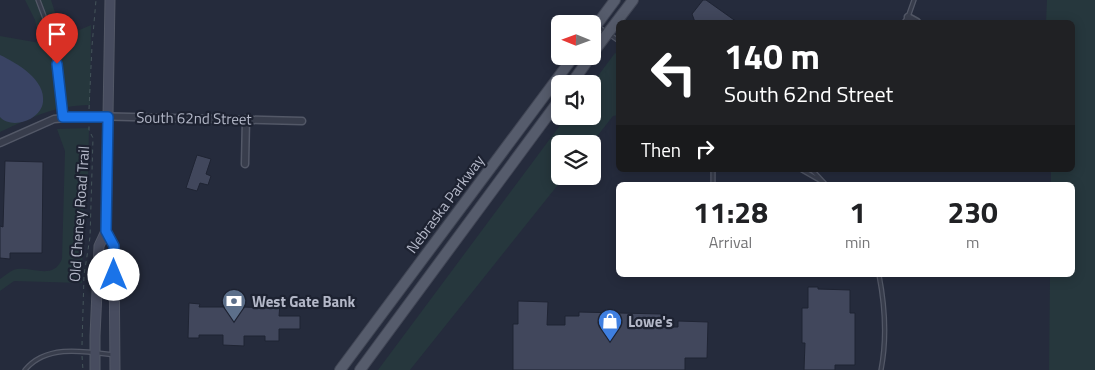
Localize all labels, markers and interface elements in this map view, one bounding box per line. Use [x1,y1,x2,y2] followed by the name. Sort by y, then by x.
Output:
[36,13,78,64] pin
[551,15,601,65] north arrow
[551,15,601,185] map controls
[43,20,71,48] icon: arrive
[724,29,820,83] text: 140 m
[641,40,706,105] icon: left
[551,75,601,125] button: sound
[724,77,893,111] text: South 62nd Street
[136,105,253,131] street label: South 62nd Street
[551,135,601,185] button: layers
[641,135,681,164] text: Then
[691,135,719,163] icon: right
[63,145,95,283] street label: Old Cheney Road Trail
[400,150,490,258] street label: Nebraska Parkway
[693,189,768,235] text: 11:28
[849,189,866,235] text: 1
[948,189,998,235] text: 230
[709,230,752,254] text: Arrival
[845,230,870,254] text: min
[966,230,979,254] text: m
[87,248,139,300] position arrow
[221,288,247,322] bank icon: West Gate Bank
[252,290,355,313] place label: West Gate Bank
[597,308,623,342] shop icon: Lowe's
[628,310,673,333] place label: Lowe's

